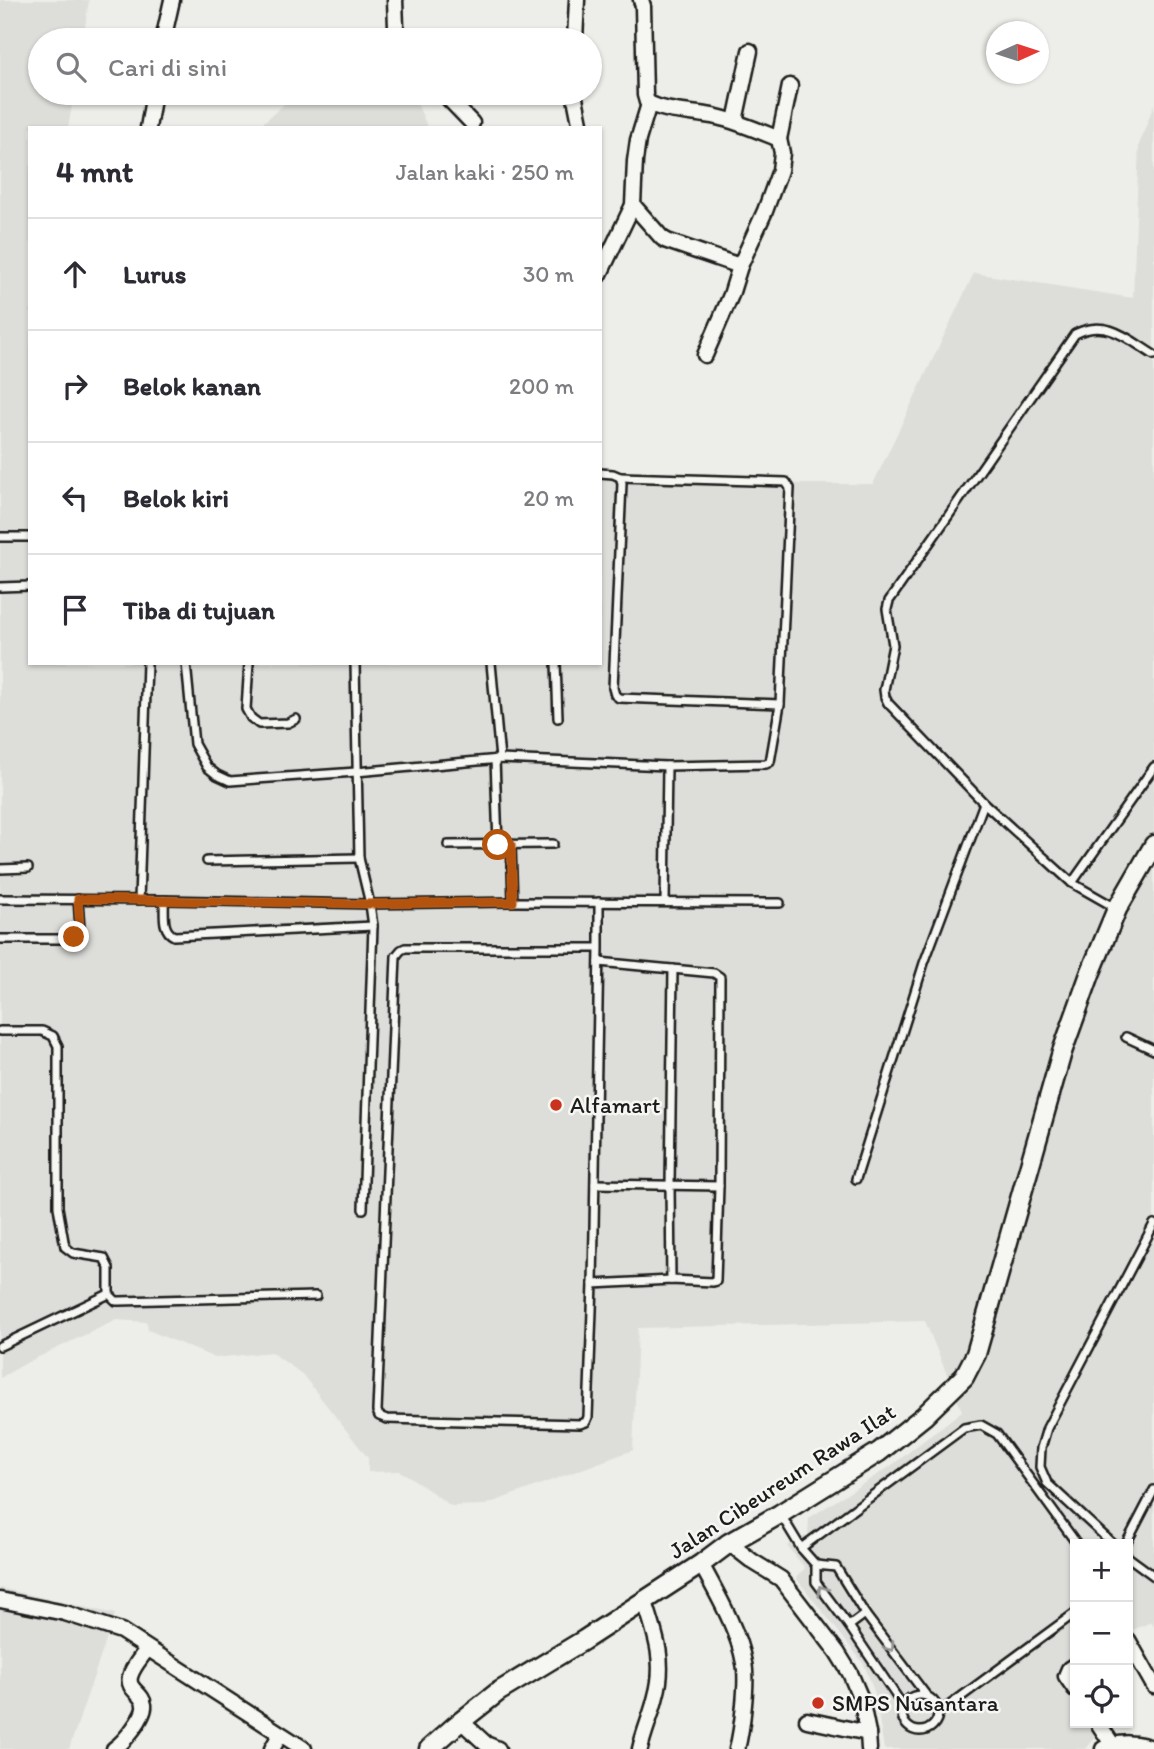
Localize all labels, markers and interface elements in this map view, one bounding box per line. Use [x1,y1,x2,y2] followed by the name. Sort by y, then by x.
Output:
[986,21,1049,84] north arrow
[28,28,602,105] search box
[52,48,90,86] icon: search
[108,51,227,83] text: Cari di sini
[56,153,133,190] text: 4 mnt
[396,158,574,186] text: Jalan kaki · 250 m
[56,255,94,293] icon: ahead
[123,258,186,290] text: Lurus
[523,260,574,288] text: 30 m
[56,367,94,405] icon: right
[123,370,261,402] text: Belok kanan
[509,372,574,400] text: 200 m
[56,479,94,517] icon: left
[123,482,229,514] text: Belok kiri
[523,484,574,512] text: 20 m
[56,591,94,629] icon: arrive
[123,594,275,626] text: Tiba di tujuan
[482,829,513,860] route start
[58,921,89,952] route end
[570,1091,661,1119] place label: Alfamart
[548,1097,564,1113] marker: Alfamart
[663,1397,901,1565] street label: Jalan Cibeureum Rawa Ilat
[1070,1539,1133,1728] map controls
[1070,1539,1133,1602] button: +
[818,1585,831,1598] one-way arrow
[1070,1602,1133,1665] button: −
[882,1639,895,1652] one-way arrow
[1070,1665,1133,1728] button: locate
[832,1689,999,1717] place label: SMPS Nusantara
[810,1695,826,1711] marker: SMPS Nusantara

